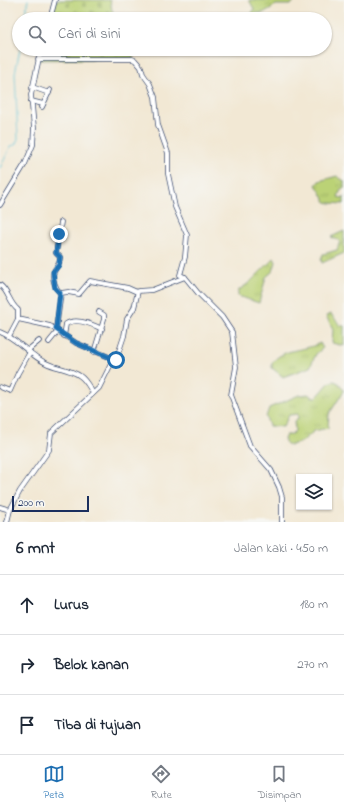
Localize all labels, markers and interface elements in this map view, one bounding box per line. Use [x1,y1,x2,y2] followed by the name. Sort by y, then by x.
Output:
[12,12,332,56] search box
[26,23,48,45] icon: search
[58,23,121,45] text: Cari di sini
[50,225,68,243] route end
[107,351,125,369] route start
[296,474,332,510] map controls
[296,474,332,510] button: layers
[12,494,89,513] scale bar
[18,495,44,511] text: 200 m
[16,536,55,561] text: 6 mnt
[234,539,328,558] text: Jalan kaki · 450 m
[16,594,38,616] icon: ahead
[54,594,89,616] text: Lurus
[300,595,328,614] text: 180 m
[16,654,38,676] icon: right
[54,654,129,676] text: Belok kanan
[297,655,328,674] text: 270 m
[16,714,38,736] icon: arrive
[54,714,141,736] text: Tiba di tujuan
[43,763,65,803] tab: Peta
[150,763,172,803] tab: Rute
[258,763,301,803] tab: Disimpan

